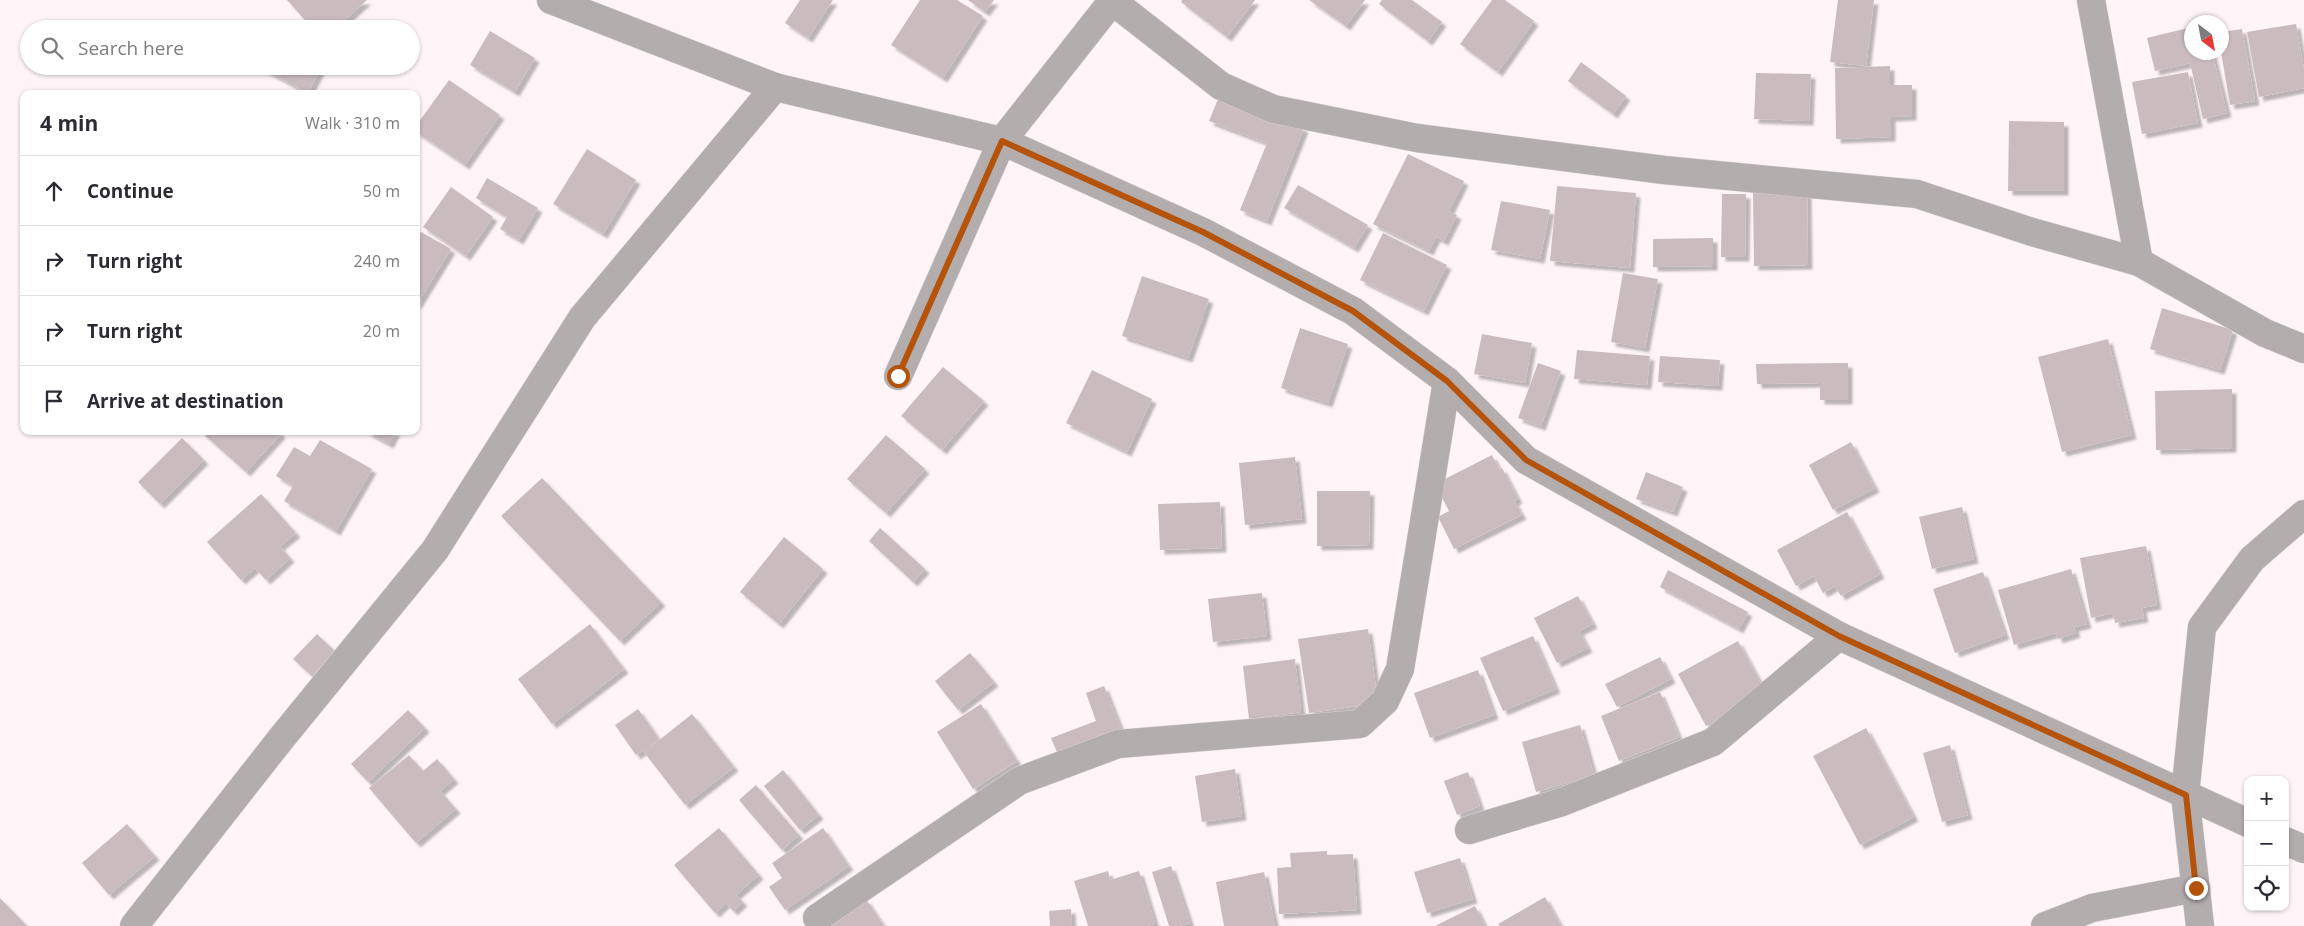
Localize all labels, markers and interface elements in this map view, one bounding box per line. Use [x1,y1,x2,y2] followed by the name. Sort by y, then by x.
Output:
[2184,15,2229,60] north arrow
[20,20,420,75] search box
[38,34,66,62] icon: search
[78,35,184,61] text: Search here
[40,109,98,137] text: 4 min
[305,112,400,134] text: Walk · 310 m
[40,177,68,205] icon: ahead
[87,178,174,204] text: Continue
[363,180,400,202] text: 50 m
[40,247,68,275] icon: right
[87,248,182,274] text: Turn right
[354,250,400,272] text: 240 m
[40,317,68,345] icon: right
[87,318,182,344] text: Turn right
[363,320,400,342] text: 20 m
[887,365,910,388] route start
[40,387,68,415] icon: arrive
[87,388,284,414] text: Arrive at destination
[2244,776,2289,911] map controls
[2244,776,2289,821] button: +
[2244,821,2289,866] button: −
[2244,866,2289,911] button: locate
[2185,877,2208,900] route end

